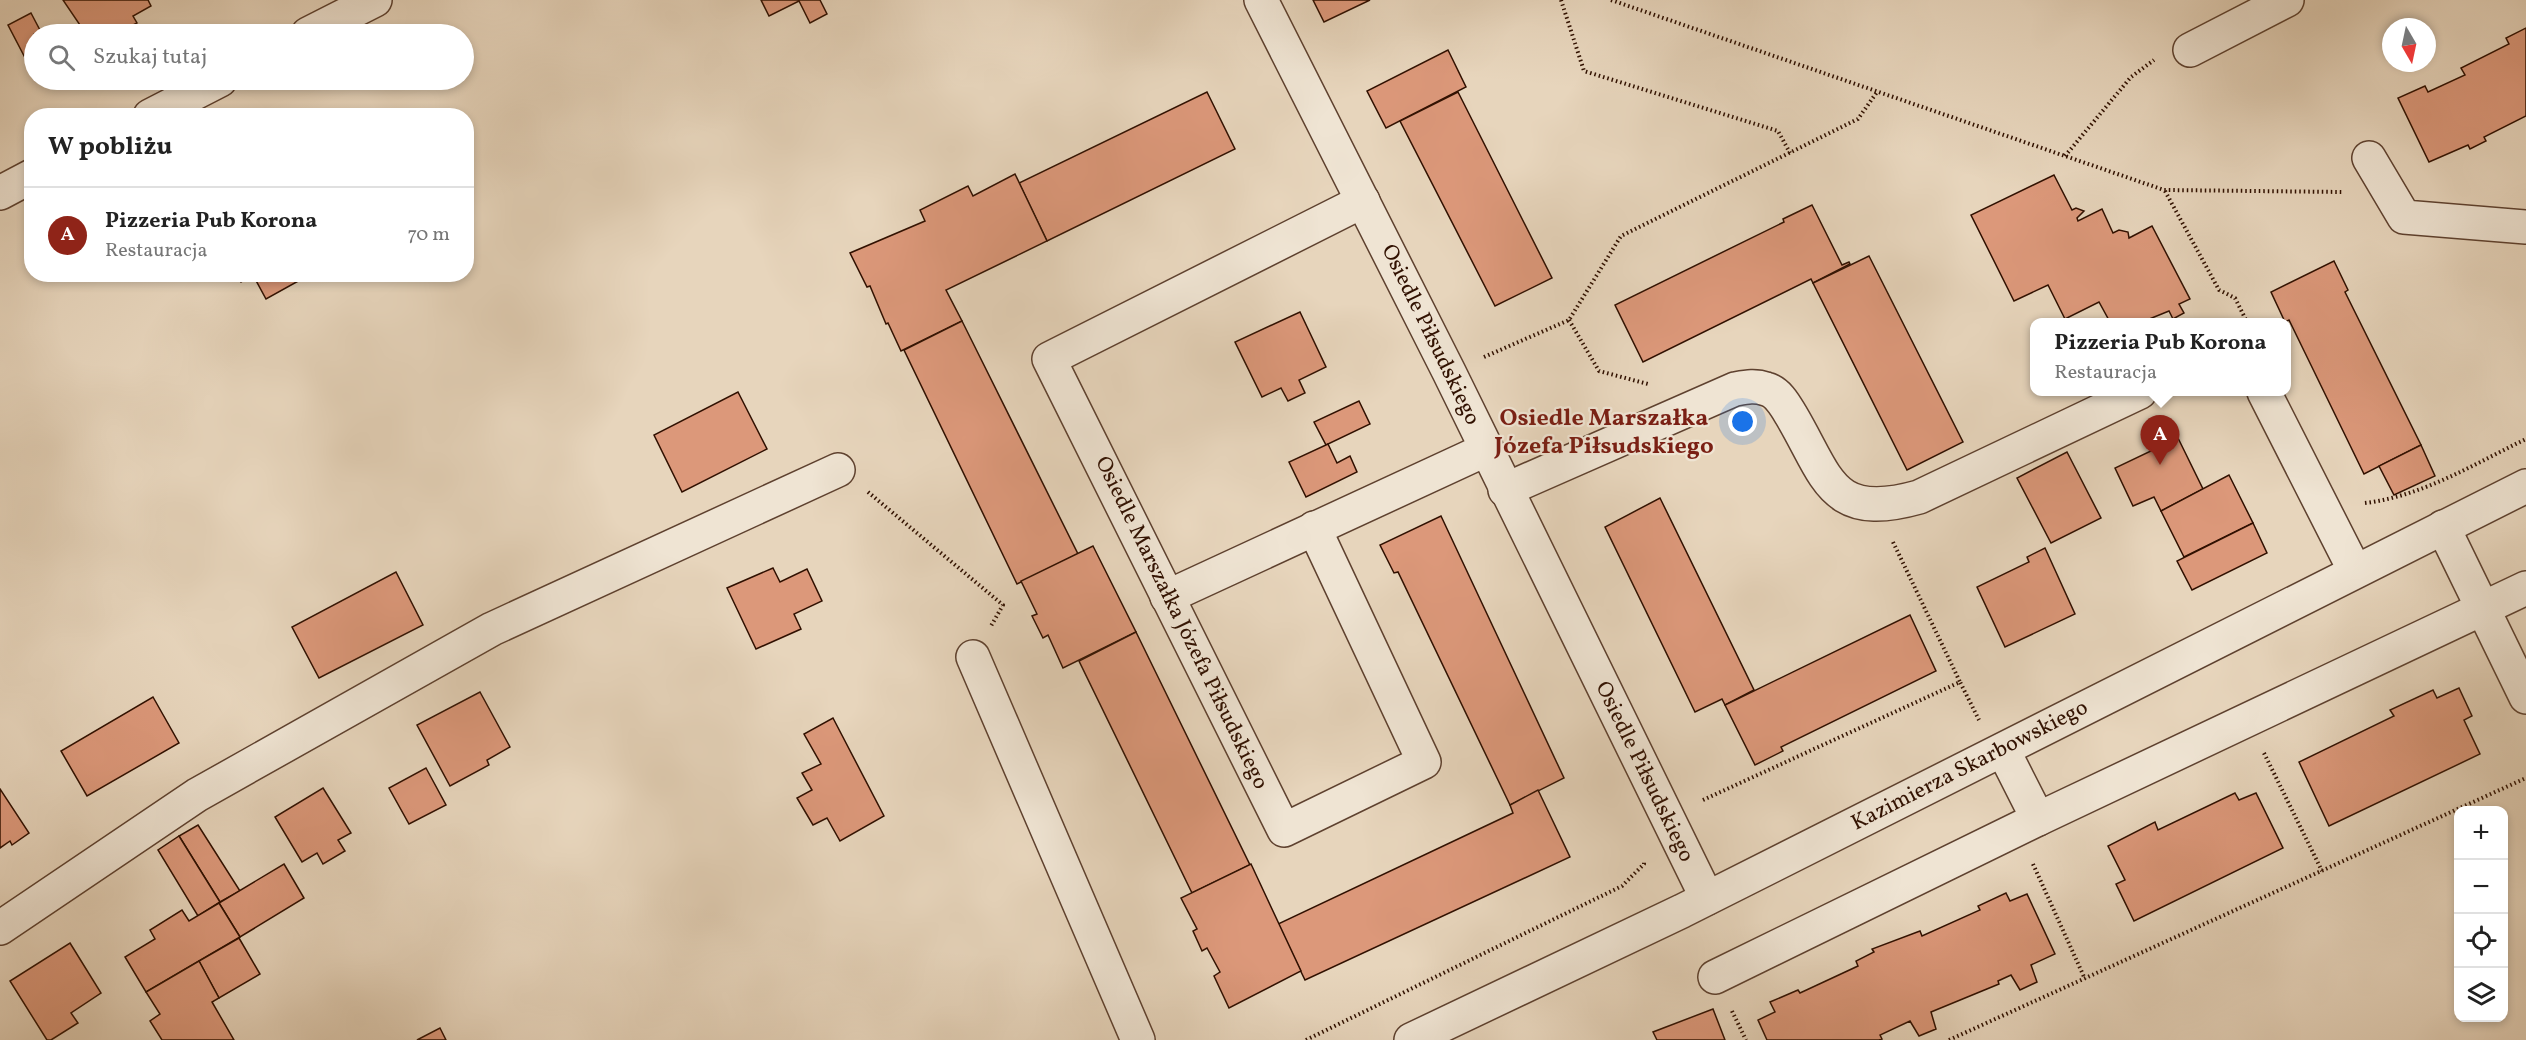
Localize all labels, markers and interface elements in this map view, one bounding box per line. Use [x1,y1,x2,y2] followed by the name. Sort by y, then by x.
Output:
[2382,18,2436,72] north arrow
[24,24,474,90] search box
[45,41,78,74] icon: search
[93,42,207,73] text: Szukaj tutaj
[48,129,172,165] text: W pobliżu
[105,206,317,237] text: Pizzeria Pub Korona
[60,221,75,249] text: A
[407,221,450,249] text: 70 m
[105,237,207,265] text: Restauracja
[1373,239,1487,431] street label: Osiedle Piłsudskiego
[2030,318,2291,396] popup
[2054,328,2267,359] text: Pizzeria Pub Korona
[2054,359,2157,387] text: Restauracja
[1493,402,1714,464] district label: Osiedle Marszałka Józefa Piłsudskiego
[1728,407,1757,436] your location
[2140,416,2180,465] pin: A
[1087,451,1275,795] street label: Osiedle Marszałka Józefa Piłsudskiego
[1587,676,1701,868] street label: Osiedle Piłsudskiego
[1846,693,2094,839] street label: Kazimierza Skarbowskiego
[2454,806,2508,1022] map controls
[2454,806,2508,860] button: +
[2454,860,2508,914] button: −
[2454,914,2508,968] button: locate
[2454,968,2508,1022] button: layers

